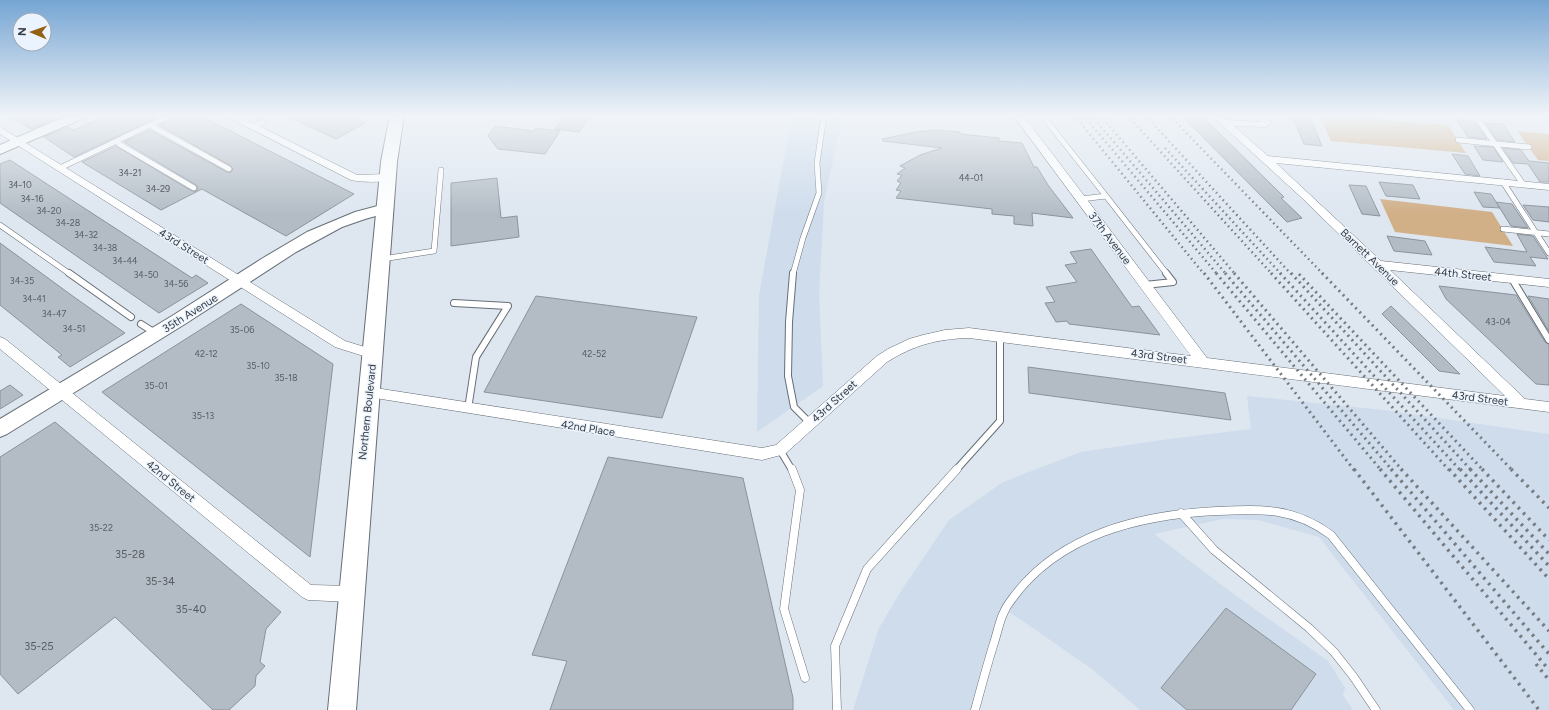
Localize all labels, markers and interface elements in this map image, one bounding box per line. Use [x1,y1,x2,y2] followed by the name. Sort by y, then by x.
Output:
[12,12,52,52] north arrow
[16,27,29,36] text: N
[119,167,142,178] house number: 34-21
[959,172,983,183] house number: 44-01
[8,179,32,190] house number: 34-10
[146,183,170,194] house number: 34-29
[20,193,44,204] house number: 34-16
[36,205,62,216] house number: 34-20
[1086,210,1133,267] street label: 37th Avenue
[56,217,81,228] house number: 34-28
[156,226,211,267] street label: 43rd Street
[1338,226,1402,289] street label: Barnett Avenue
[74,229,98,240] house number: 34-32
[93,242,118,253] house number: 34-38
[112,255,138,266] house number: 34-44
[1434,265,1492,284] street label: 44th Street
[133,269,159,280] house number: 34-50
[10,275,34,286] house number: 34-35
[164,278,188,289] house number: 34-56
[160,291,220,336] street label: 35th Avenue
[22,293,46,304] house number: 34-41
[42,308,66,319] house number: 34-47
[1485,316,1511,327] house number: 43-04
[62,323,86,334] house number: 34-51
[230,324,254,335] house number: 35-06
[1130,347,1188,366] street label: 43rd Street
[194,348,218,359] house number: 42-12
[582,348,606,359] house number: 42-52
[246,360,270,371] house number: 35-10
[356,363,379,461] street label: Northern Boulevard
[274,372,298,383] house number: 35-18
[809,378,860,425] street label: 43rd Street
[144,380,168,391] house number: 35-01
[1451,389,1509,408] street label: 43rd Street
[192,410,214,421] house number: 35-13
[560,418,616,439] street label: 42nd Place
[144,458,198,505] street label: 42nd Street
[89,522,113,533] house number: 35-22
[115,548,145,561] house number: 35-28
[145,575,175,588] house number: 35-34
[176,603,206,616] house number: 35-40
[24,640,54,653] house number: 35-25

